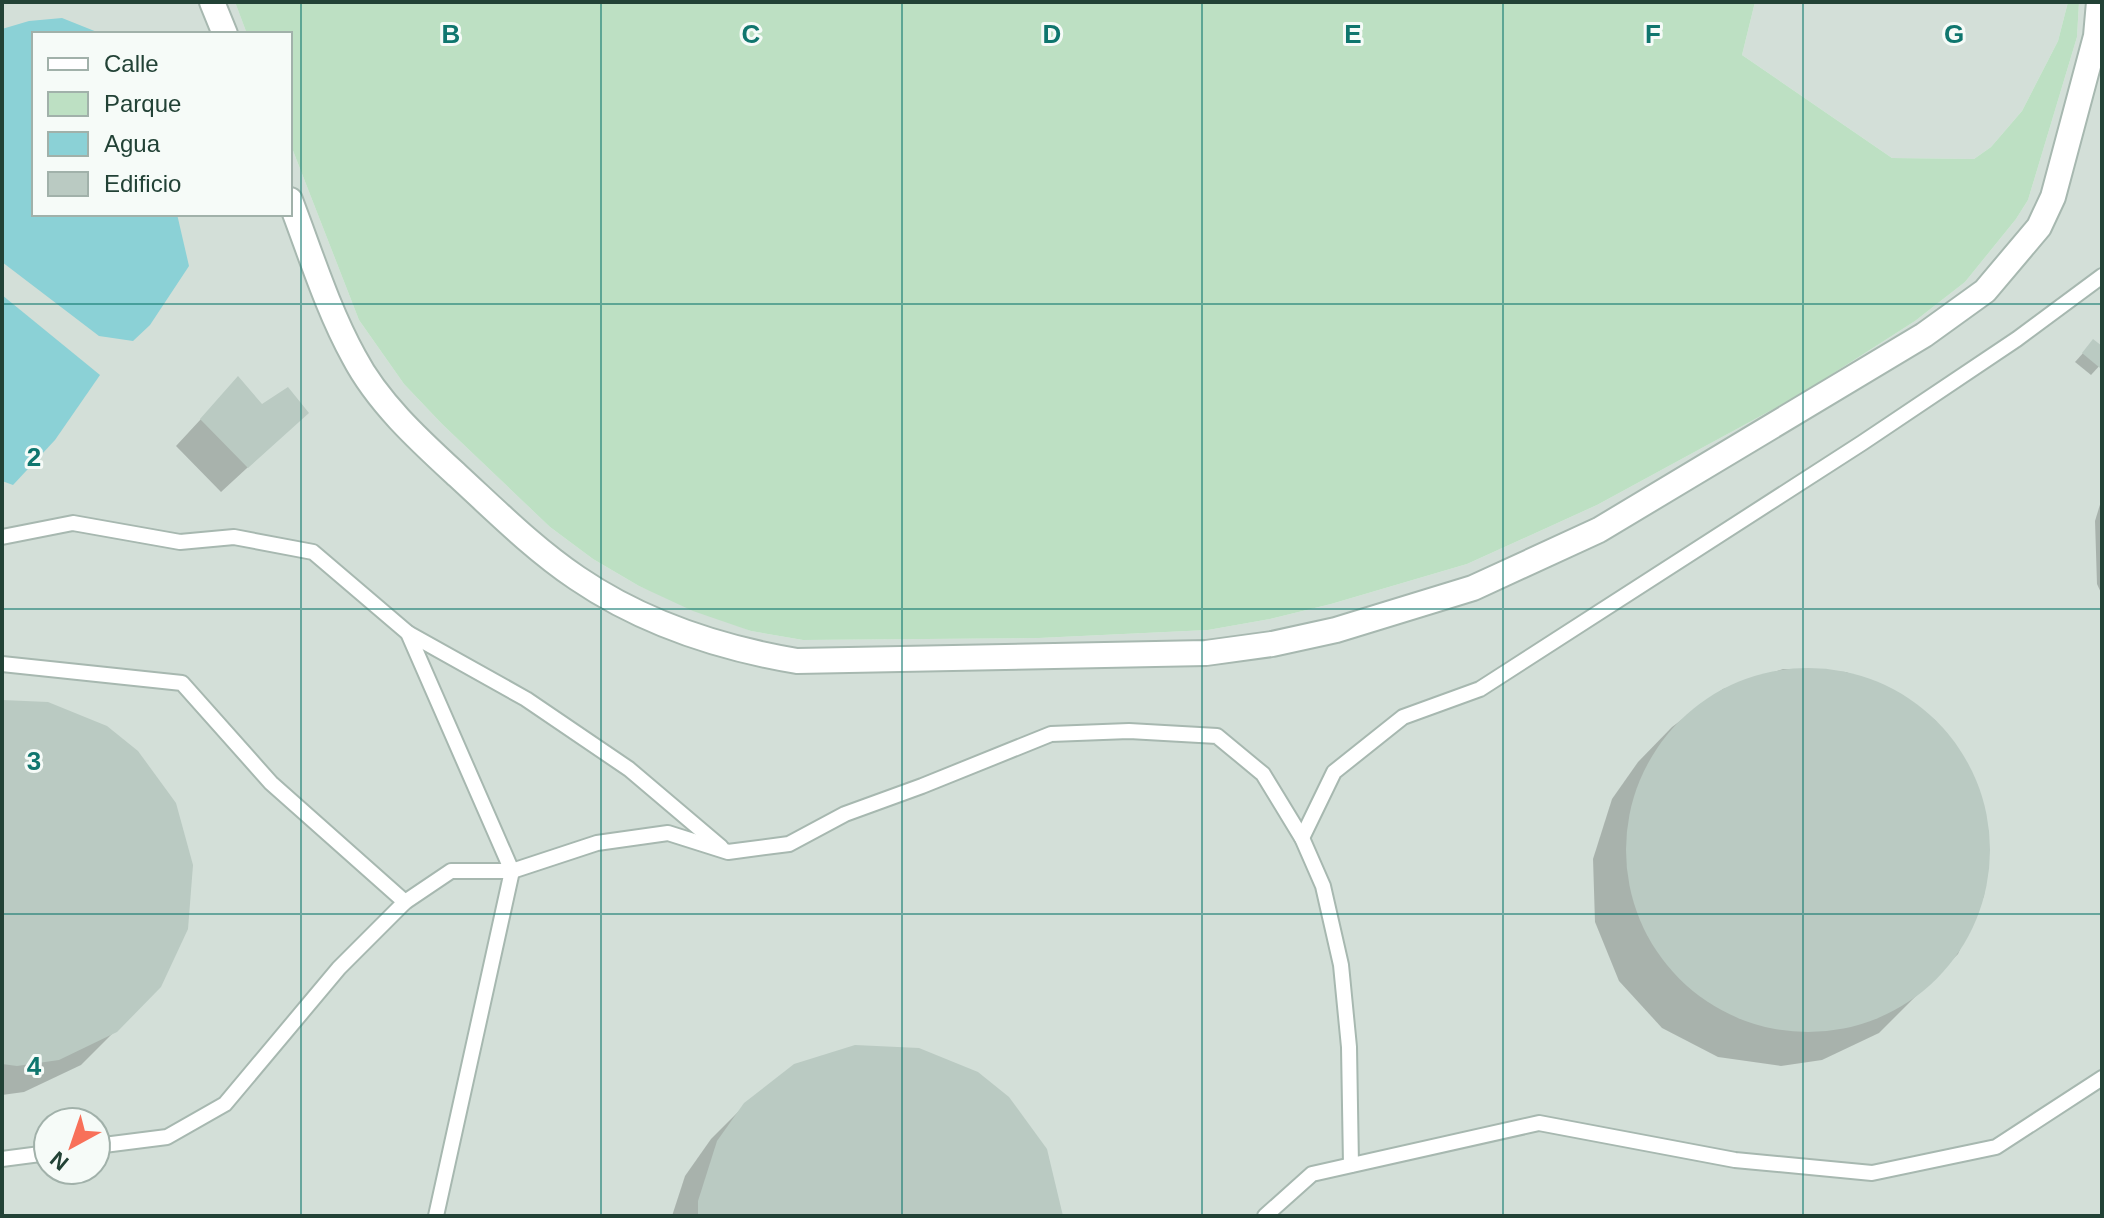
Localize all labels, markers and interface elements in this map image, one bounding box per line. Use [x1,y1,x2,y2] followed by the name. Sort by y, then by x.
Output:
[442,19,460,49] text: B
[742,19,761,49] text: C
[1043,19,1061,49] text: D
[1344,19,1362,49] text: E
[1645,19,1661,49] text: F
[1944,19,1964,49] text: G
[32,32,292,216] legend
[104,50,159,77] text: Calle
[104,90,181,117] text: Parque
[104,130,161,157] text: Agua
[104,170,181,197] text: Edificio
[27,442,41,472] text: 2
[27,746,41,776] text: 3
[27,1051,42,1081] text: 4
[32,1106,112,1186] north arrow
[45,1146,74,1176] text: N

